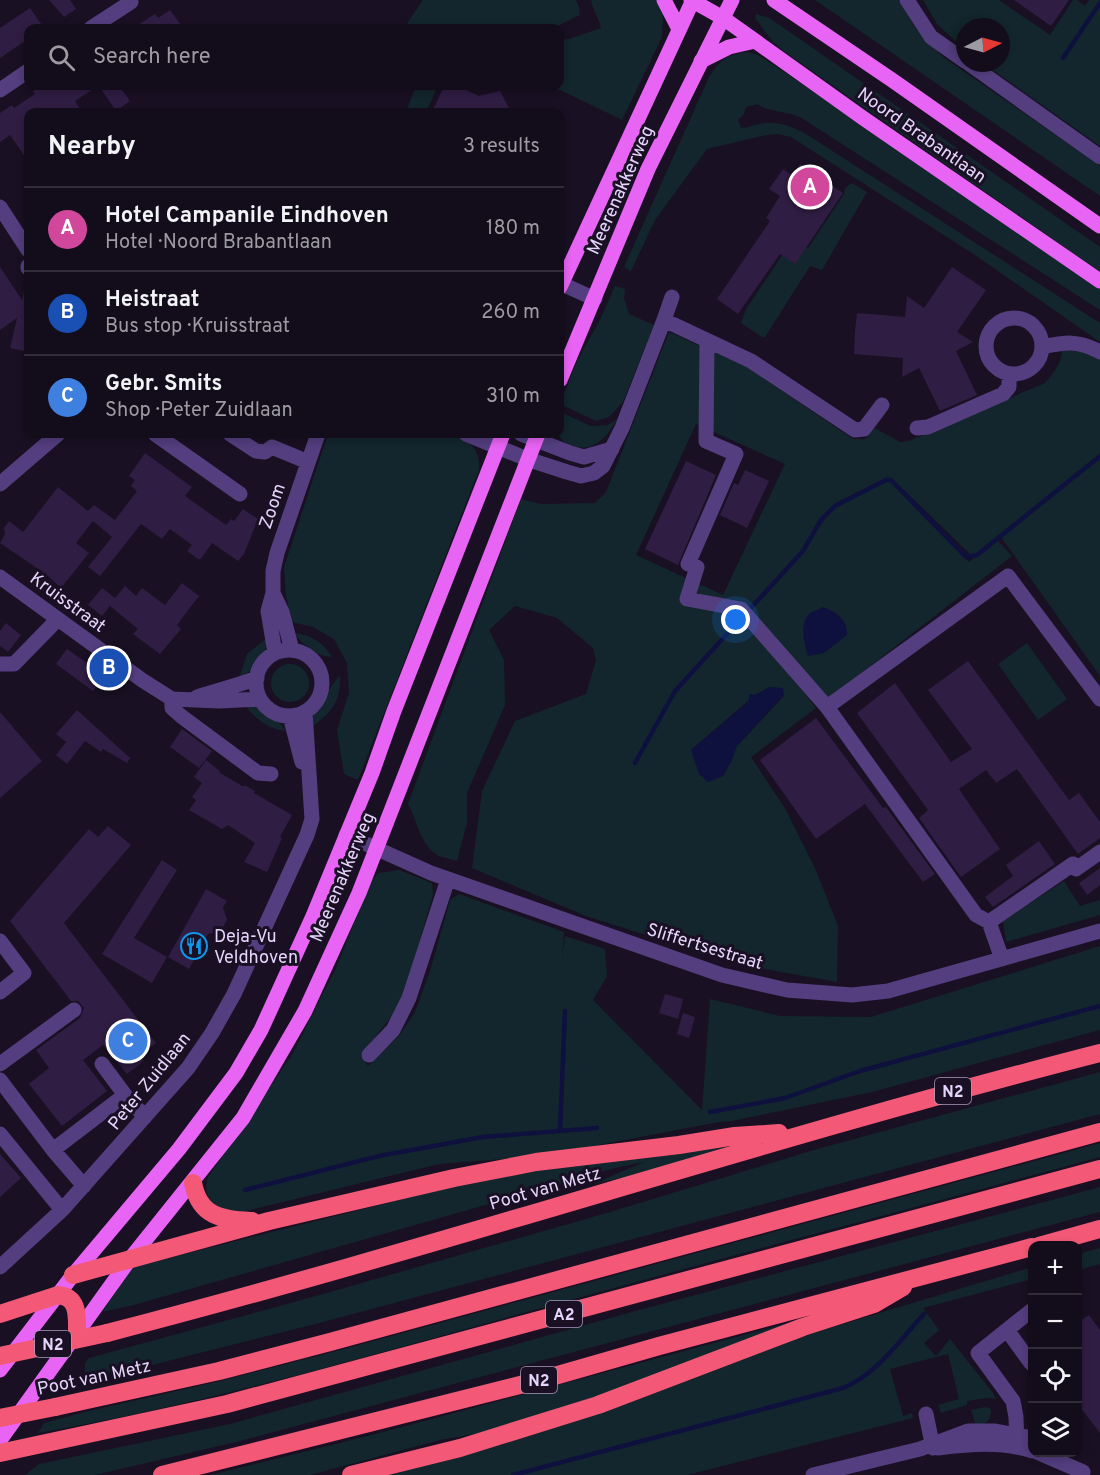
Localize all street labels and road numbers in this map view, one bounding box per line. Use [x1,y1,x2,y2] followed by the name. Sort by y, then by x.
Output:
[852,83,990,189] street label: Noord Brabantlaan
[583,123,660,259] street label: Meerenakkerweg
[255,481,292,532] street label: Zoom
[25,568,110,638] street label: Kruisstraat
[306,809,381,946] street label: Meerenakkerweg
[644,919,765,976] street label: Sliffertsestraat
[104,1028,197,1135] street label: Peter Zuidlaan
[935,1078,971,1104] road number: N2
[487,1162,604,1216] street label: Poot van Metz
[546,1301,582,1327] road number: A2
[35,1331,71,1357] road number: N2
[36,1355,153,1402] street label: Poot van Metz
[521,1367,557,1393] road number: N2

